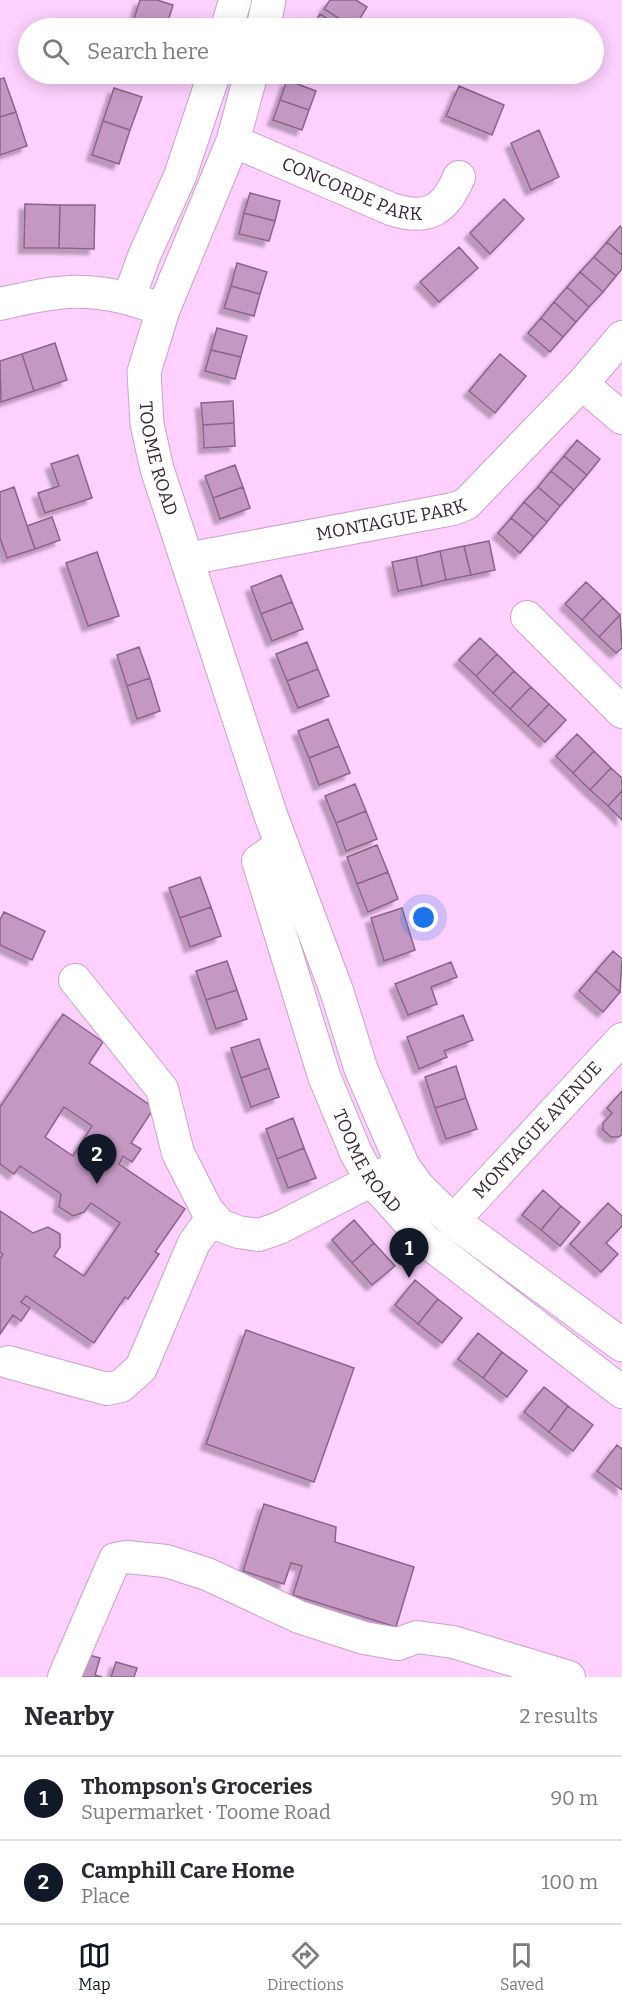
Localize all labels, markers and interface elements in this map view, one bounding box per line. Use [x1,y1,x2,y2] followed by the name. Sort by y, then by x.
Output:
[18,18,604,84] search box
[39,35,72,68] icon: search
[87,38,209,65] text: Search here
[278,152,423,225] street label: CONCORDE PARK
[135,400,183,518] street label: TOOME ROAD
[314,494,470,545] street label: MONTAGUE PARK
[409,903,438,932] your location
[468,1057,606,1203] street label: MONTAGUE AVENUE
[328,1106,406,1217] street label: TOOME ROAD
[78,1134,116,1184] pin: 2
[390,1228,428,1278] pin: 1
[24,1701,114,1732] text: Nearby
[519,1704,598,1728] text: 2 results
[81,1773,313,1800] text: Thompson's Groceries
[39,1786,48,1810] text: 1
[550,1786,598,1810] text: 90 m
[81,1800,331,1824] text: Supermarket · Toome Road
[81,1857,294,1884] text: Camphill Care Home
[38,1870,49,1894] text: 2
[541,1870,598,1894] text: 100 m
[81,1884,130,1908] text: Place
[78,1939,111,1994] tab: Map
[267,1939,344,1994] tab: Directions
[500,1939,544,1994] tab: Saved

